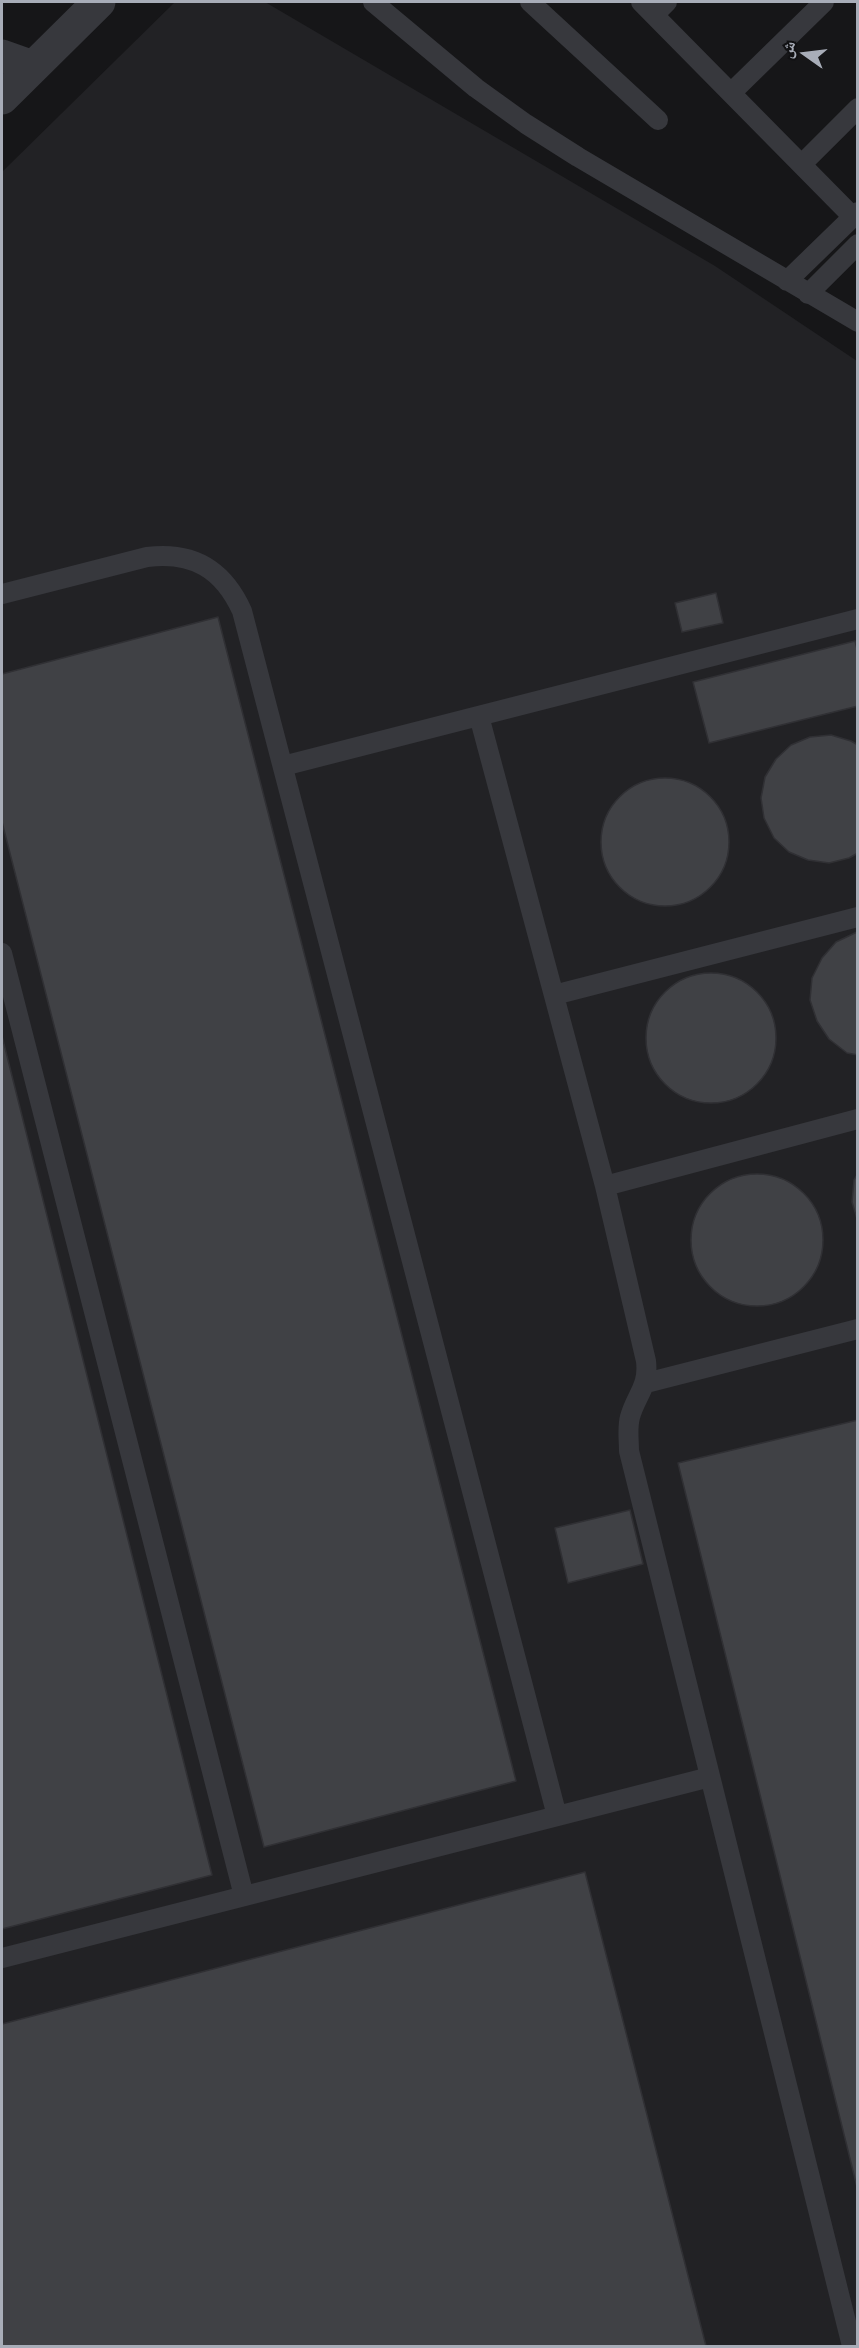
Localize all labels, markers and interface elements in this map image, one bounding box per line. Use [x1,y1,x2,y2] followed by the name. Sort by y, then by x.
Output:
[775,24,835,84] north arrow
[777,39,798,60] text: ش

